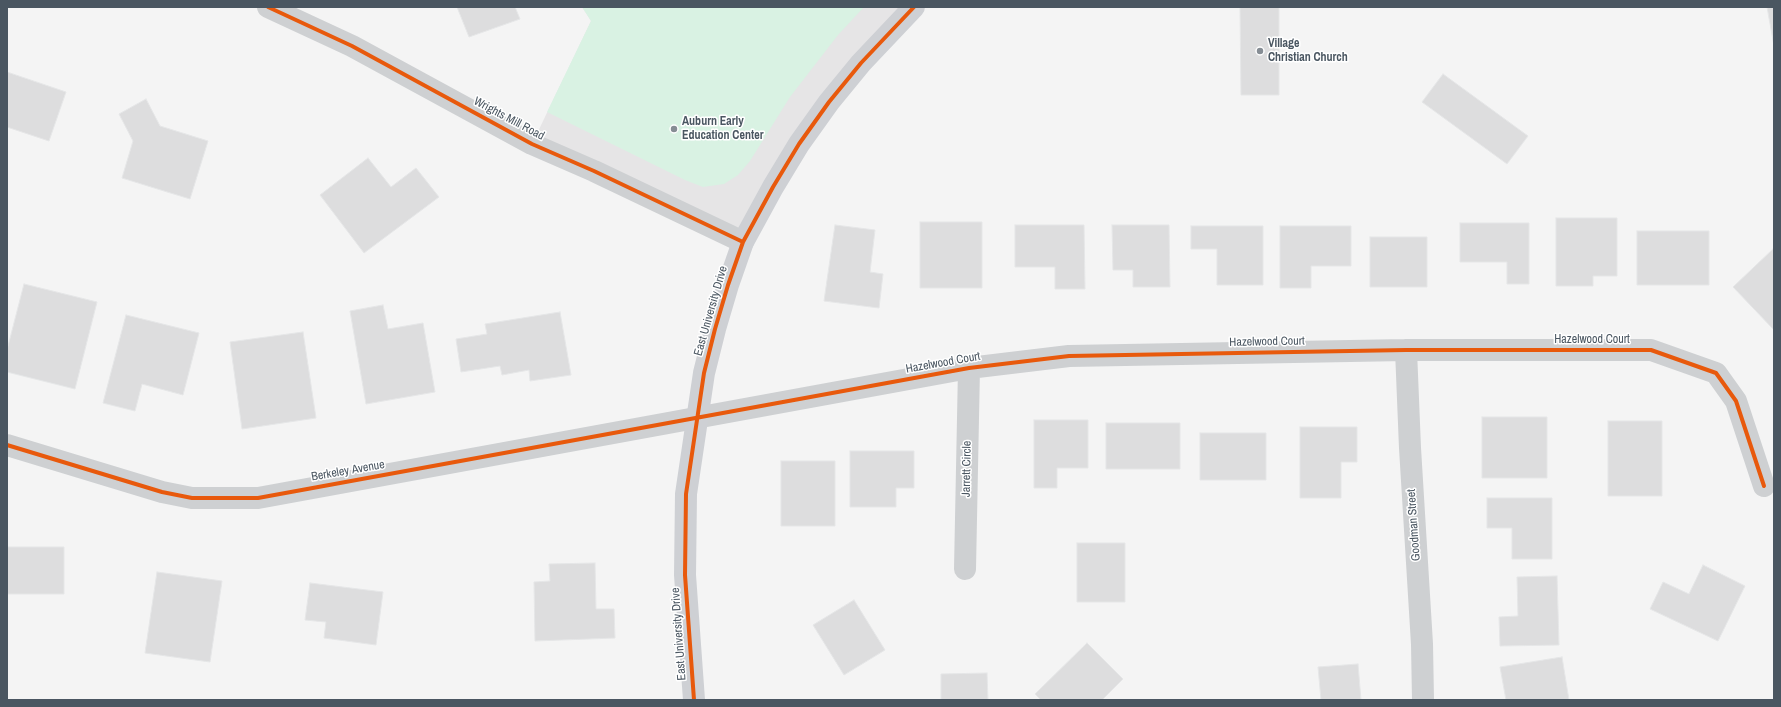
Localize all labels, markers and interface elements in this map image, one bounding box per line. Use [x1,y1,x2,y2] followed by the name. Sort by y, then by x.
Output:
[1268,37,1348,65] place label: Village Christian Church
[1255,46,1265,56] marker: Village Christian Church
[471,94,547,144] street label: Wrights Mill Road
[682,115,763,143] place label: Auburn Early Education Center
[669,124,679,134] marker: Auburn Early Education Center
[691,264,731,358] street label: East University Drive
[1554,333,1630,347] street label: Hazelwood Court
[1229,334,1305,350] street label: Hazelwood Court
[905,349,981,377] street label: Hazelwood Court
[959,441,975,497] street label: Jarrett Circle
[310,457,386,485] street label: Berkeley Avenue
[1404,488,1424,562] street label: Goodman Street
[669,587,689,681] street label: East University Drive

